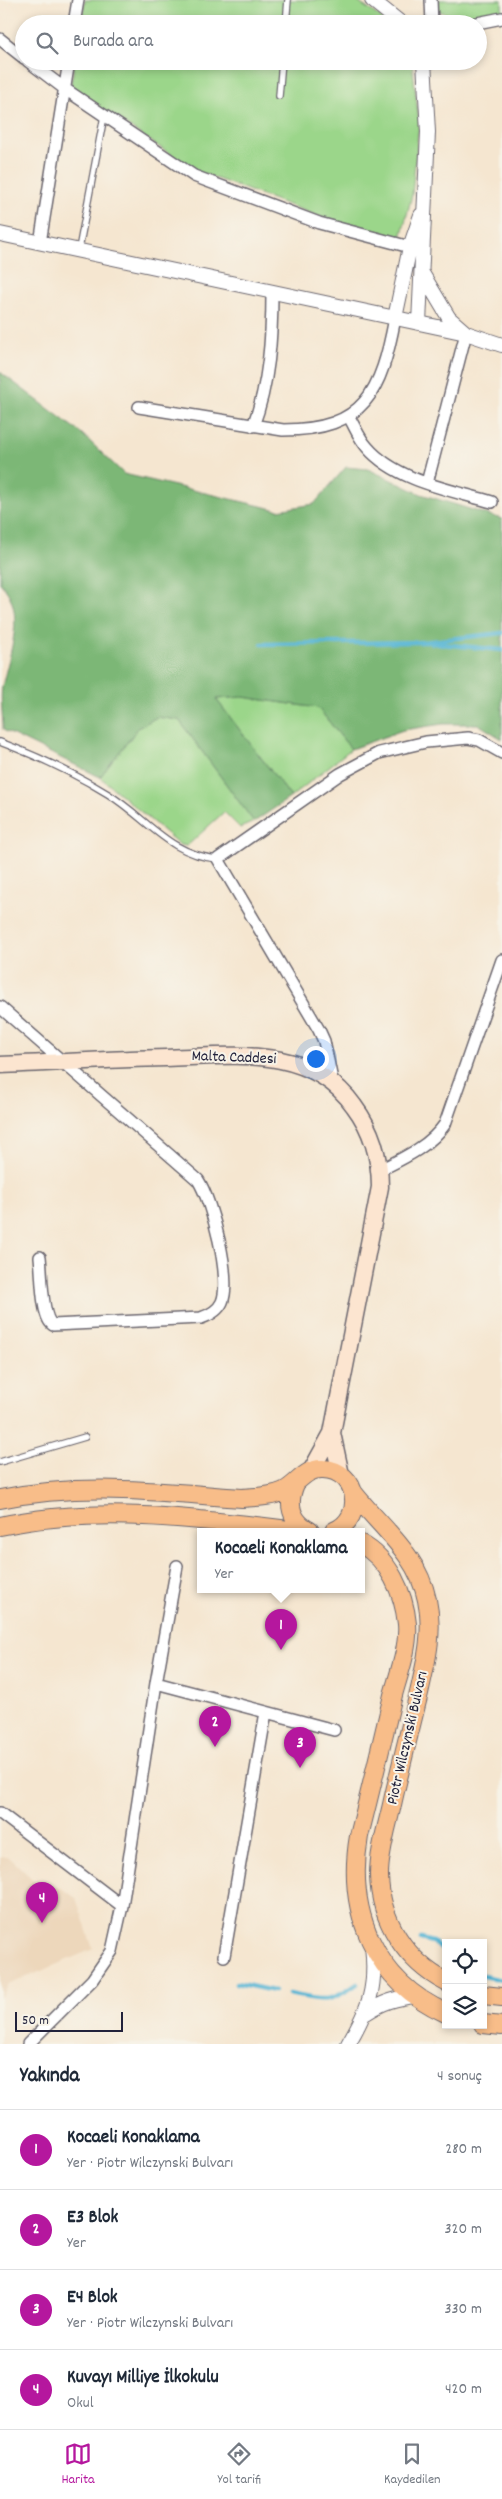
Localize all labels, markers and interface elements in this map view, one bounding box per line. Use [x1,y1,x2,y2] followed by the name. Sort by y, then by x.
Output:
[15,15,487,70] search box
[33,29,61,57] icon: search
[73,29,153,56] text: Burada ara
[191,1045,277,1071] street label: Malta Caddesi
[303,1046,329,1072] your location
[197,1528,365,1593] popup
[215,1536,347,1563] text: Kocaeli Konaklama
[215,1563,234,1586] text: Yer
[265,1609,297,1650] pin: 1
[381,1669,435,1807] street label: Piotr Wilczynski Bulvarı
[199,1706,231,1747] pin: 2
[284,1727,316,1768] pin: 3
[26,1882,58,1923] pin: 4
[442,1939,487,2029] map controls
[442,1939,487,1984] button: locate
[442,1984,487,2029] button: layers
[15,2009,122,2032] scale bar
[22,2011,49,2031] text: 50 m
[20,2062,79,2092] text: Yakında
[437,2065,482,2088] text: 4 sonuç
[67,2125,200,2152] text: Kocaeli Konaklama
[34,2138,38,2161] text: 1
[445,2138,482,2161] text: 280 m
[67,2152,233,2175] text: Yer · Piotr Wilczynski Bulvarı
[67,2205,118,2232] text: E3 Blok
[33,2218,40,2241] text: 2
[445,2218,482,2241] text: 320 m
[67,2232,86,2255] text: Yer
[67,2285,118,2312] text: E4 Blok
[32,2298,40,2321] text: 3
[444,2298,482,2321] text: 330 m
[67,2312,233,2335] text: Yer · Piotr Wilczynski Bulvarı
[67,2365,219,2392] text: Kuvayı Milliye İlkokulu
[33,2378,39,2401] text: 4
[445,2378,482,2401] text: 420 m
[67,2392,93,2415] text: Okul
[61,2440,95,2490] tab: Harita
[217,2440,261,2490] tab: Yol tarifi
[384,2440,441,2490] tab: Kaydedilen

